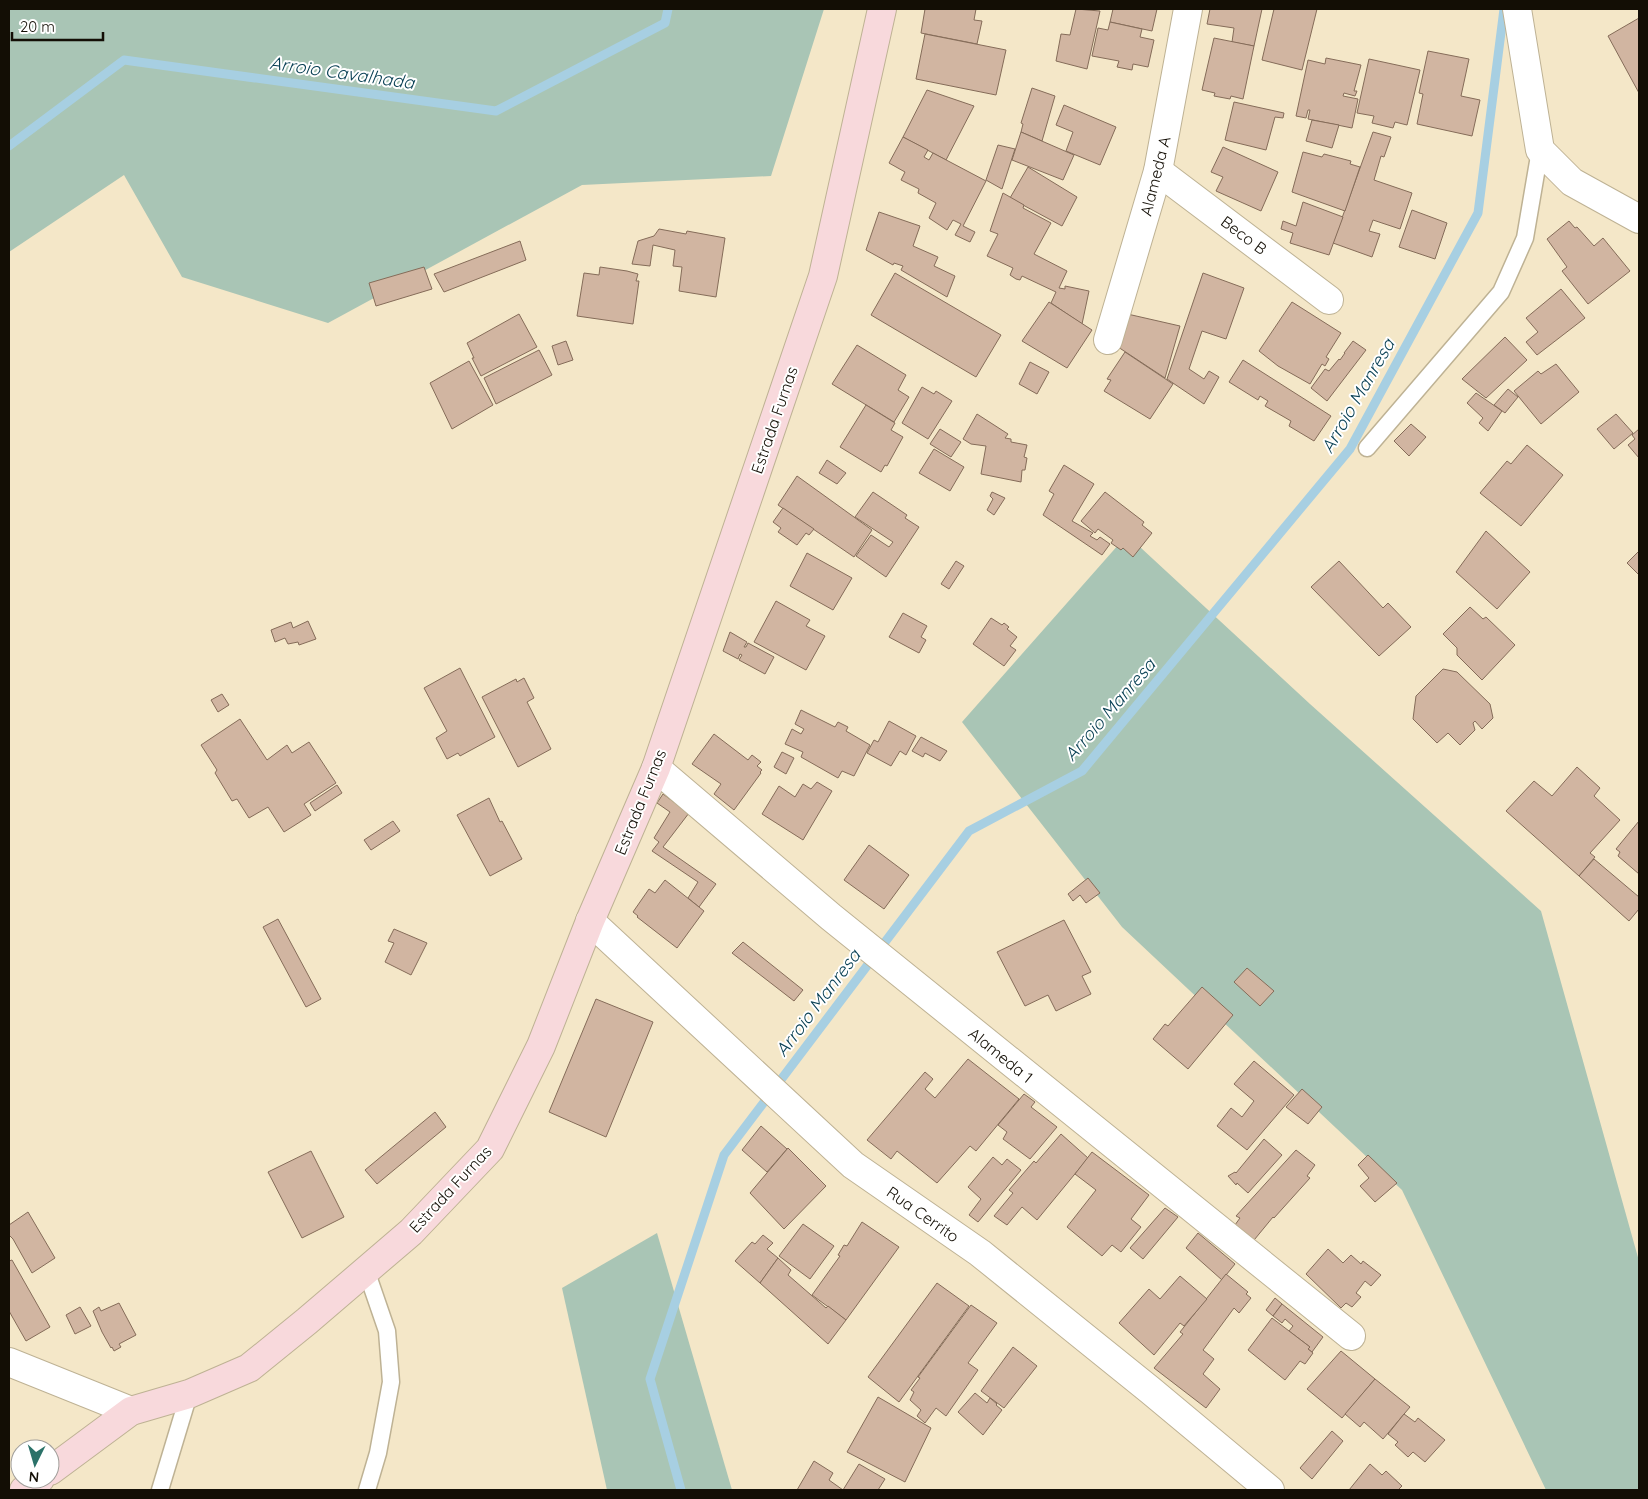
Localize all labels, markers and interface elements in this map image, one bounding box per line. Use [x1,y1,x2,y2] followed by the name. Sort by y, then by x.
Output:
[12,10,104,42] scale bar
[20,17,55,36] text: 20 m
[268,51,417,94] water label: Arroio Cavalhada
[1135,134,1175,218] street label: Alameda A
[1217,211,1271,259] street label: Beco B
[1316,334,1400,457] water label: Arroio Manresa
[746,364,802,476] street label: Estrada Furnas
[1059,653,1161,766] water label: Arroio Manresa
[610,746,670,858] street label: Estrada Furnas
[770,944,866,1061] water label: Arroio Manresa
[965,1023,1037,1087] street label: Alameda 1
[405,1141,495,1237] street label: Estrada Furnas
[883,1182,963,1246] street label: Rua Cerrito
[10,1439,60,1489] north arrow
[28,1468,40,1486] text: N

